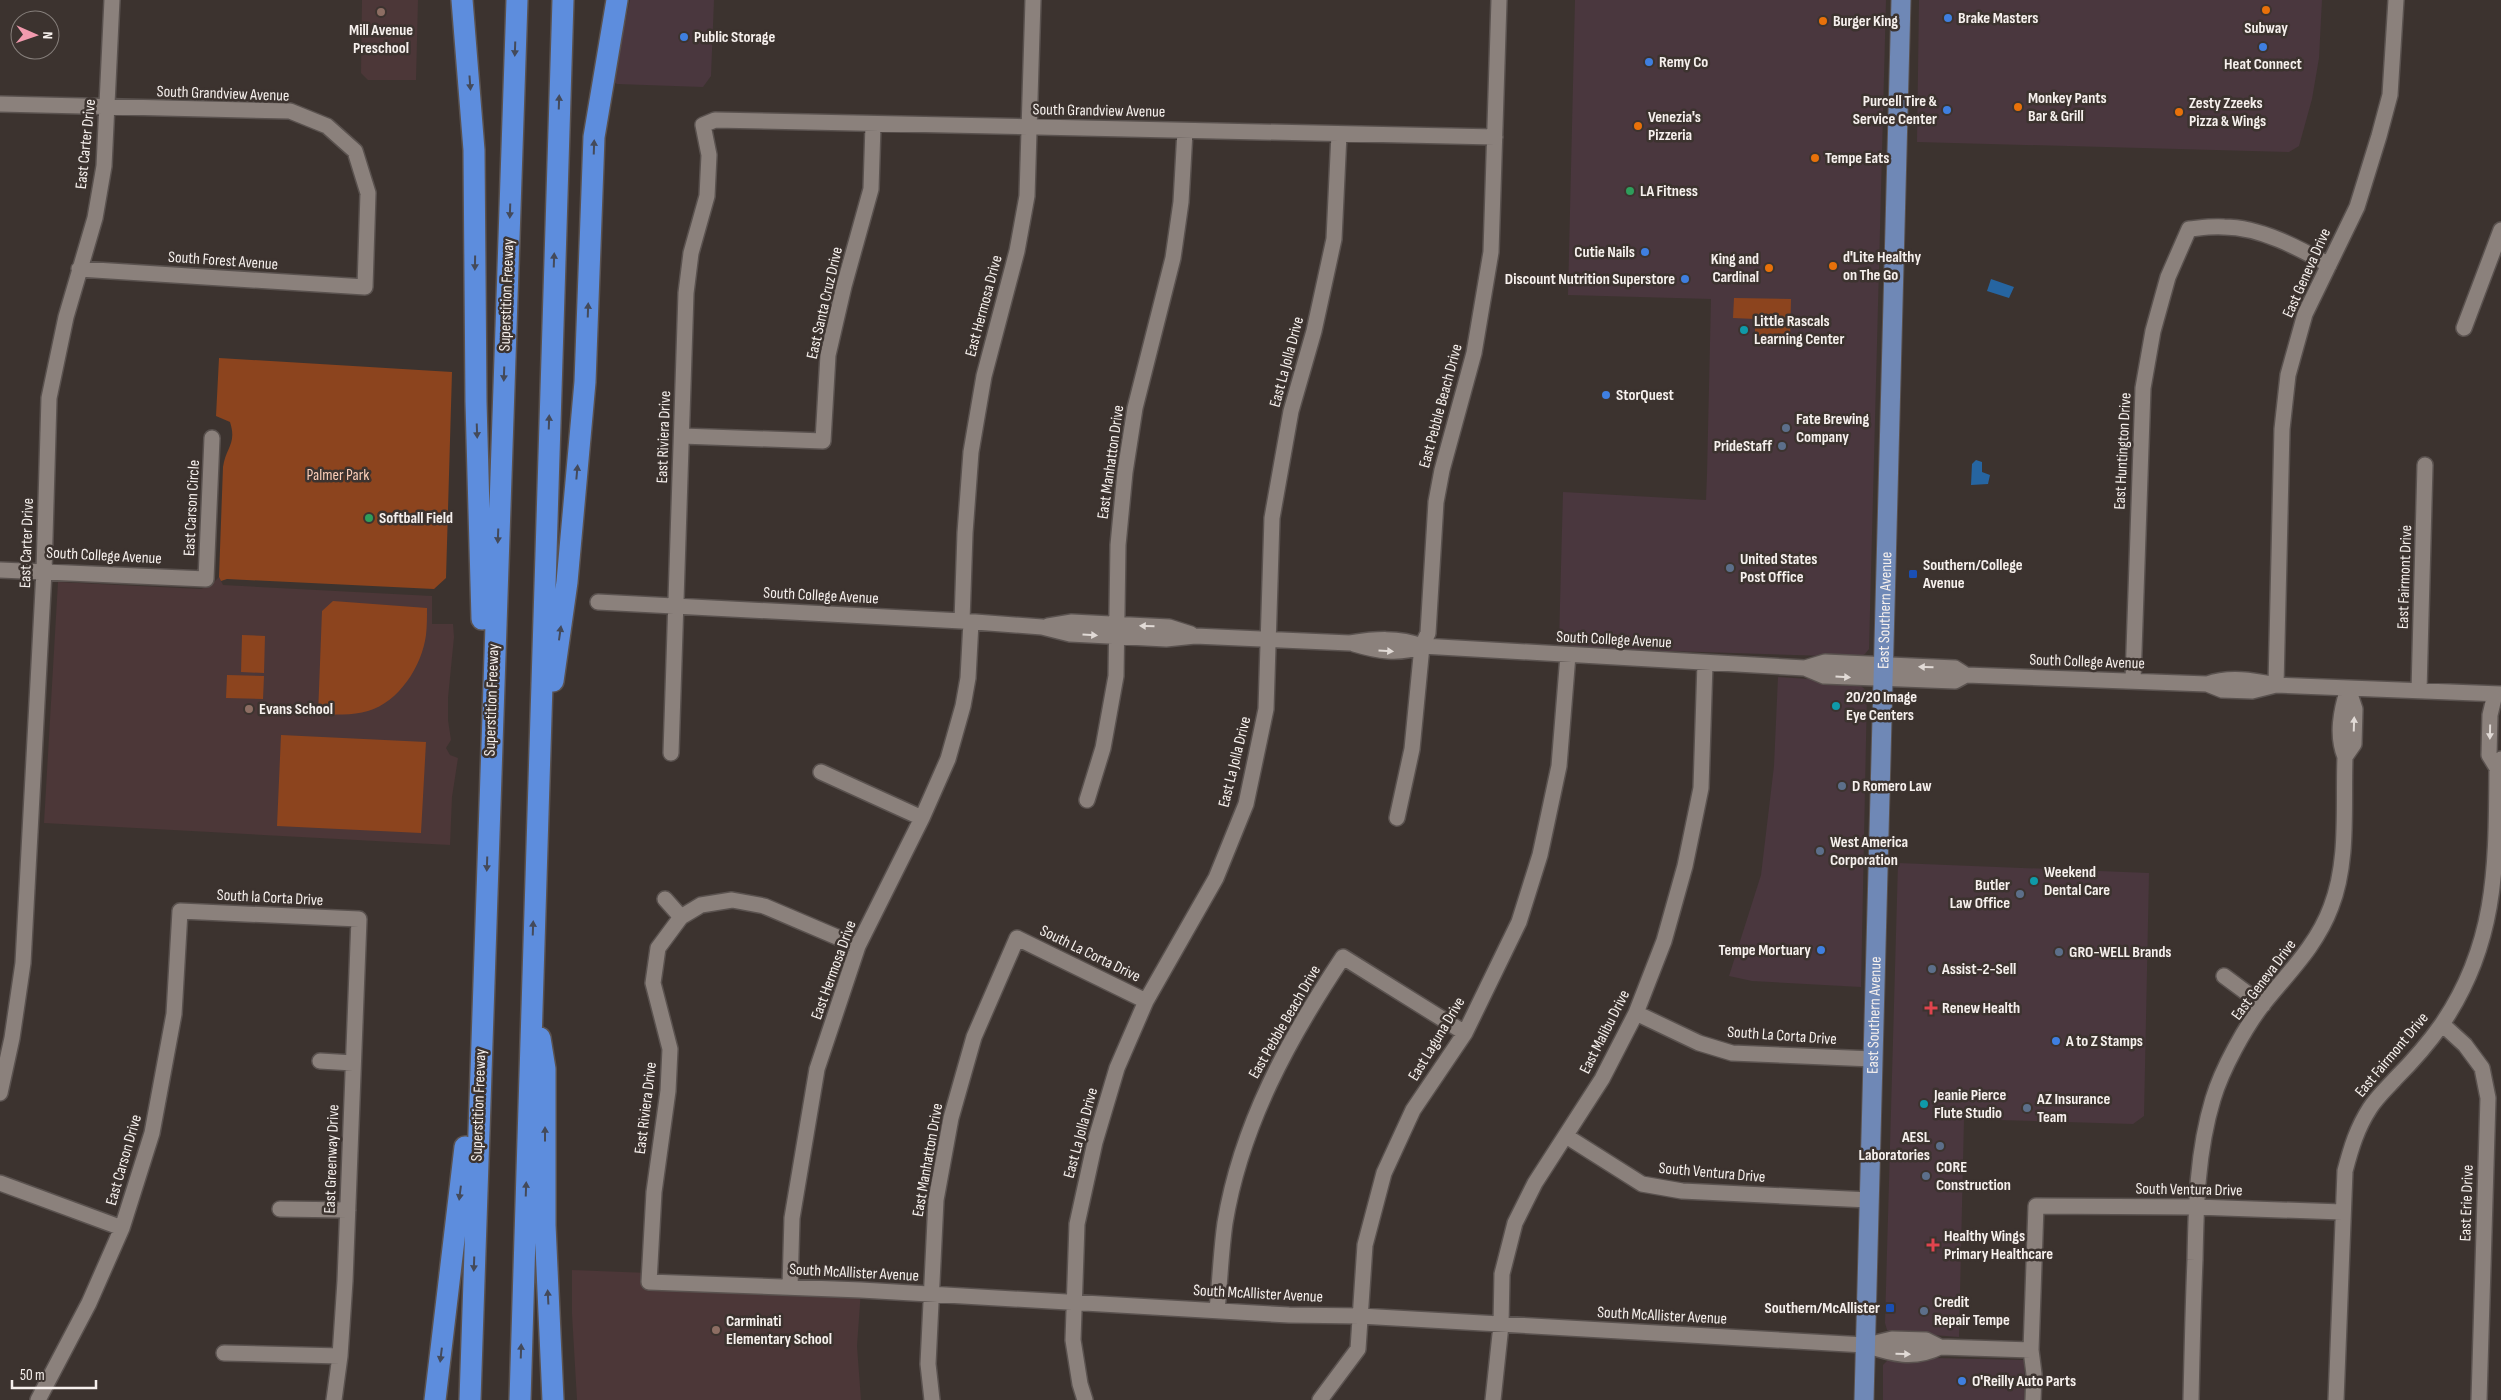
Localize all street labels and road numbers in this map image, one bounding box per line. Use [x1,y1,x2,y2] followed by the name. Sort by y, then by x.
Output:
[156,82,290,106] street label: South Grandview Avenue
[72,98,100,190] street label: East Carter Drive
[1033,100,1165,122] street label: South Grandview Avenue
[2279,225,2335,321] street label: East Geneva Drive
[496,238,518,352] street label: Superstition Freeway
[803,245,847,361] street label: East Santa Cruz Drive
[167,248,279,274] street label: South Forest Avenue
[961,253,1007,359] street label: East Hermosa Drive
[1266,315,1308,409] street label: East La Jolla Drive
[1415,342,1467,470] street label: East Pebble Beach Drive
[653,390,675,484] street label: East Riviera Drive
[2110,392,2136,510] street label: East Huntington Drive
[1094,404,1128,520] street label: East Manhatton Drive
[180,459,204,557] street label: East Carson Circle
[16,498,38,588] street label: East Carter Drive
[2394,524,2416,630] street label: East Fairmont Drive
[46,543,162,569] street label: South College Avenue
[1874,551,1896,669] street label: East Southern Avenue
[763,583,879,609] street label: South College Avenue
[1556,627,1672,653] street label: South College Avenue
[481,643,503,757] street label: Superstition Freeway
[2029,650,2145,674] street label: South College Avenue
[1215,715,1255,809] street label: East La Jolla Drive
[216,886,324,910] street label: South la Corta Drive
[807,918,861,1022] street label: East Hermosa Drive
[1037,921,1143,987] street label: South La Corta Drive
[2228,936,2300,1024] street label: East Geneva Drive
[1863,956,1885,1074] street label: East Southern Avenue
[1245,962,1325,1082] street label: East Pebble Beach Drive
[1576,987,1634,1077] street label: East Malibu Drive
[1405,994,1469,1084] street label: East Laguna Drive
[2351,1009,2433,1101] street label: East Fairmont Drive
[1727,1023,1837,1049] street label: South La Corta Drive
[468,1048,490,1162] street label: Superstition Freeway
[631,1061,661,1155] street label: East Riviera Drive
[1060,1086,1102,1180] street label: East La Jolla Drive
[909,1102,947,1218] street label: East Manhatton Drive
[321,1104,343,1214] street label: East Greenway Drive
[102,1112,146,1208] street label: East Carson Drive
[1658,1159,1766,1187] street label: South Ventura Drive
[2456,1164,2478,1242] street label: East Erie Drive
[2135,1180,2243,1200] street label: South Ventura Drive
[789,1260,919,1286] street label: South McAllister Avenue
[1193,1281,1323,1307] street label: South McAllister Avenue
[1597,1303,1727,1329] street label: South McAllister Avenue

